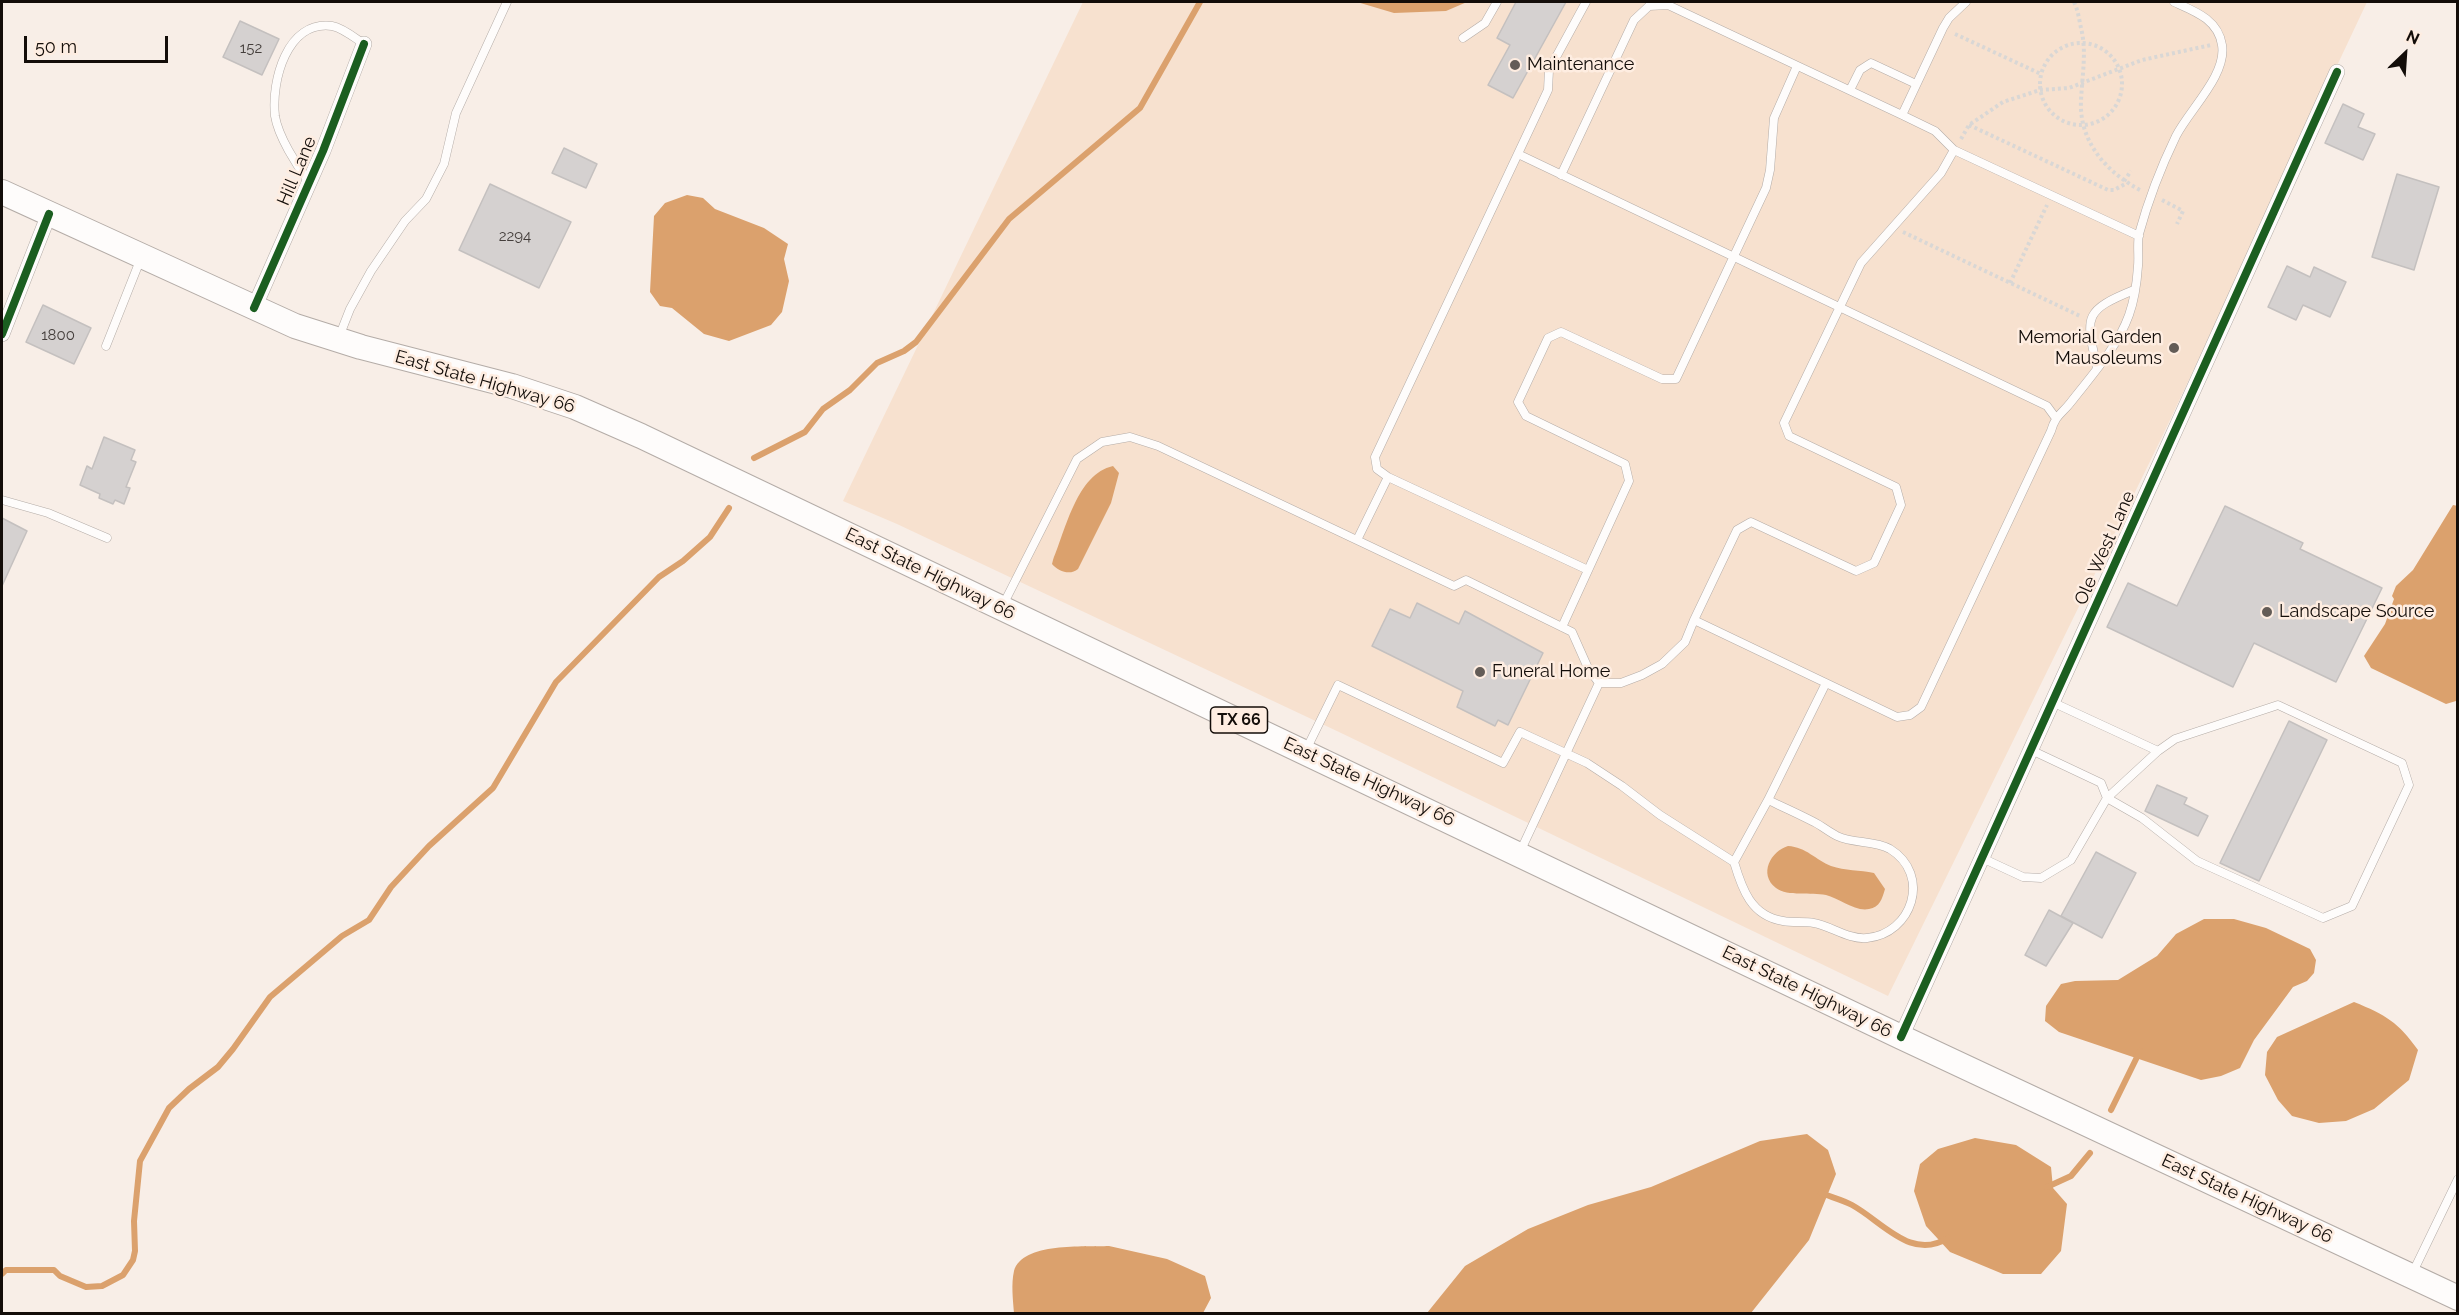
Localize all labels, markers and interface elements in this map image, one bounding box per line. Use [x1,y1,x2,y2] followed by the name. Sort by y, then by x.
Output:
[27,24,171,62] scale bar
[2375,24,2435,84] north arrow
[2403,26,2422,48] text: N
[35,36,77,57] text: 50 m
[240,39,262,57] house number: 152
[1527,54,1634,76] place label: Maintenance
[1508,58,1522,72] marker: Maintenance
[273,133,321,209] street label: Hill Lane
[499,227,531,245] house number: 2294
[41,326,75,344] house number: 1800
[2018,327,2162,370] place label: Memorial Garden Mausoleums
[2167,341,2181,355] marker: Memorial Garden Mausoleums
[393,346,577,418] street label: East State Highway 66
[2070,488,2140,608] street label: Ole West Lane
[842,523,1018,625] street label: East State Highway 66
[2279,601,2434,623] place label: Landscape Source
[2260,605,2274,619] marker: Landscape Source
[1492,661,1610,683] place label: Funeral Home
[1473,665,1487,679] marker: Funeral Home
[1210,707,1268,733] road number: TX 66
[1280,733,1458,831] street label: East State Highway 66
[1719,941,1895,1043] street label: East State Highway 66
[2158,1150,2336,1248] street label: East State Highway 66

